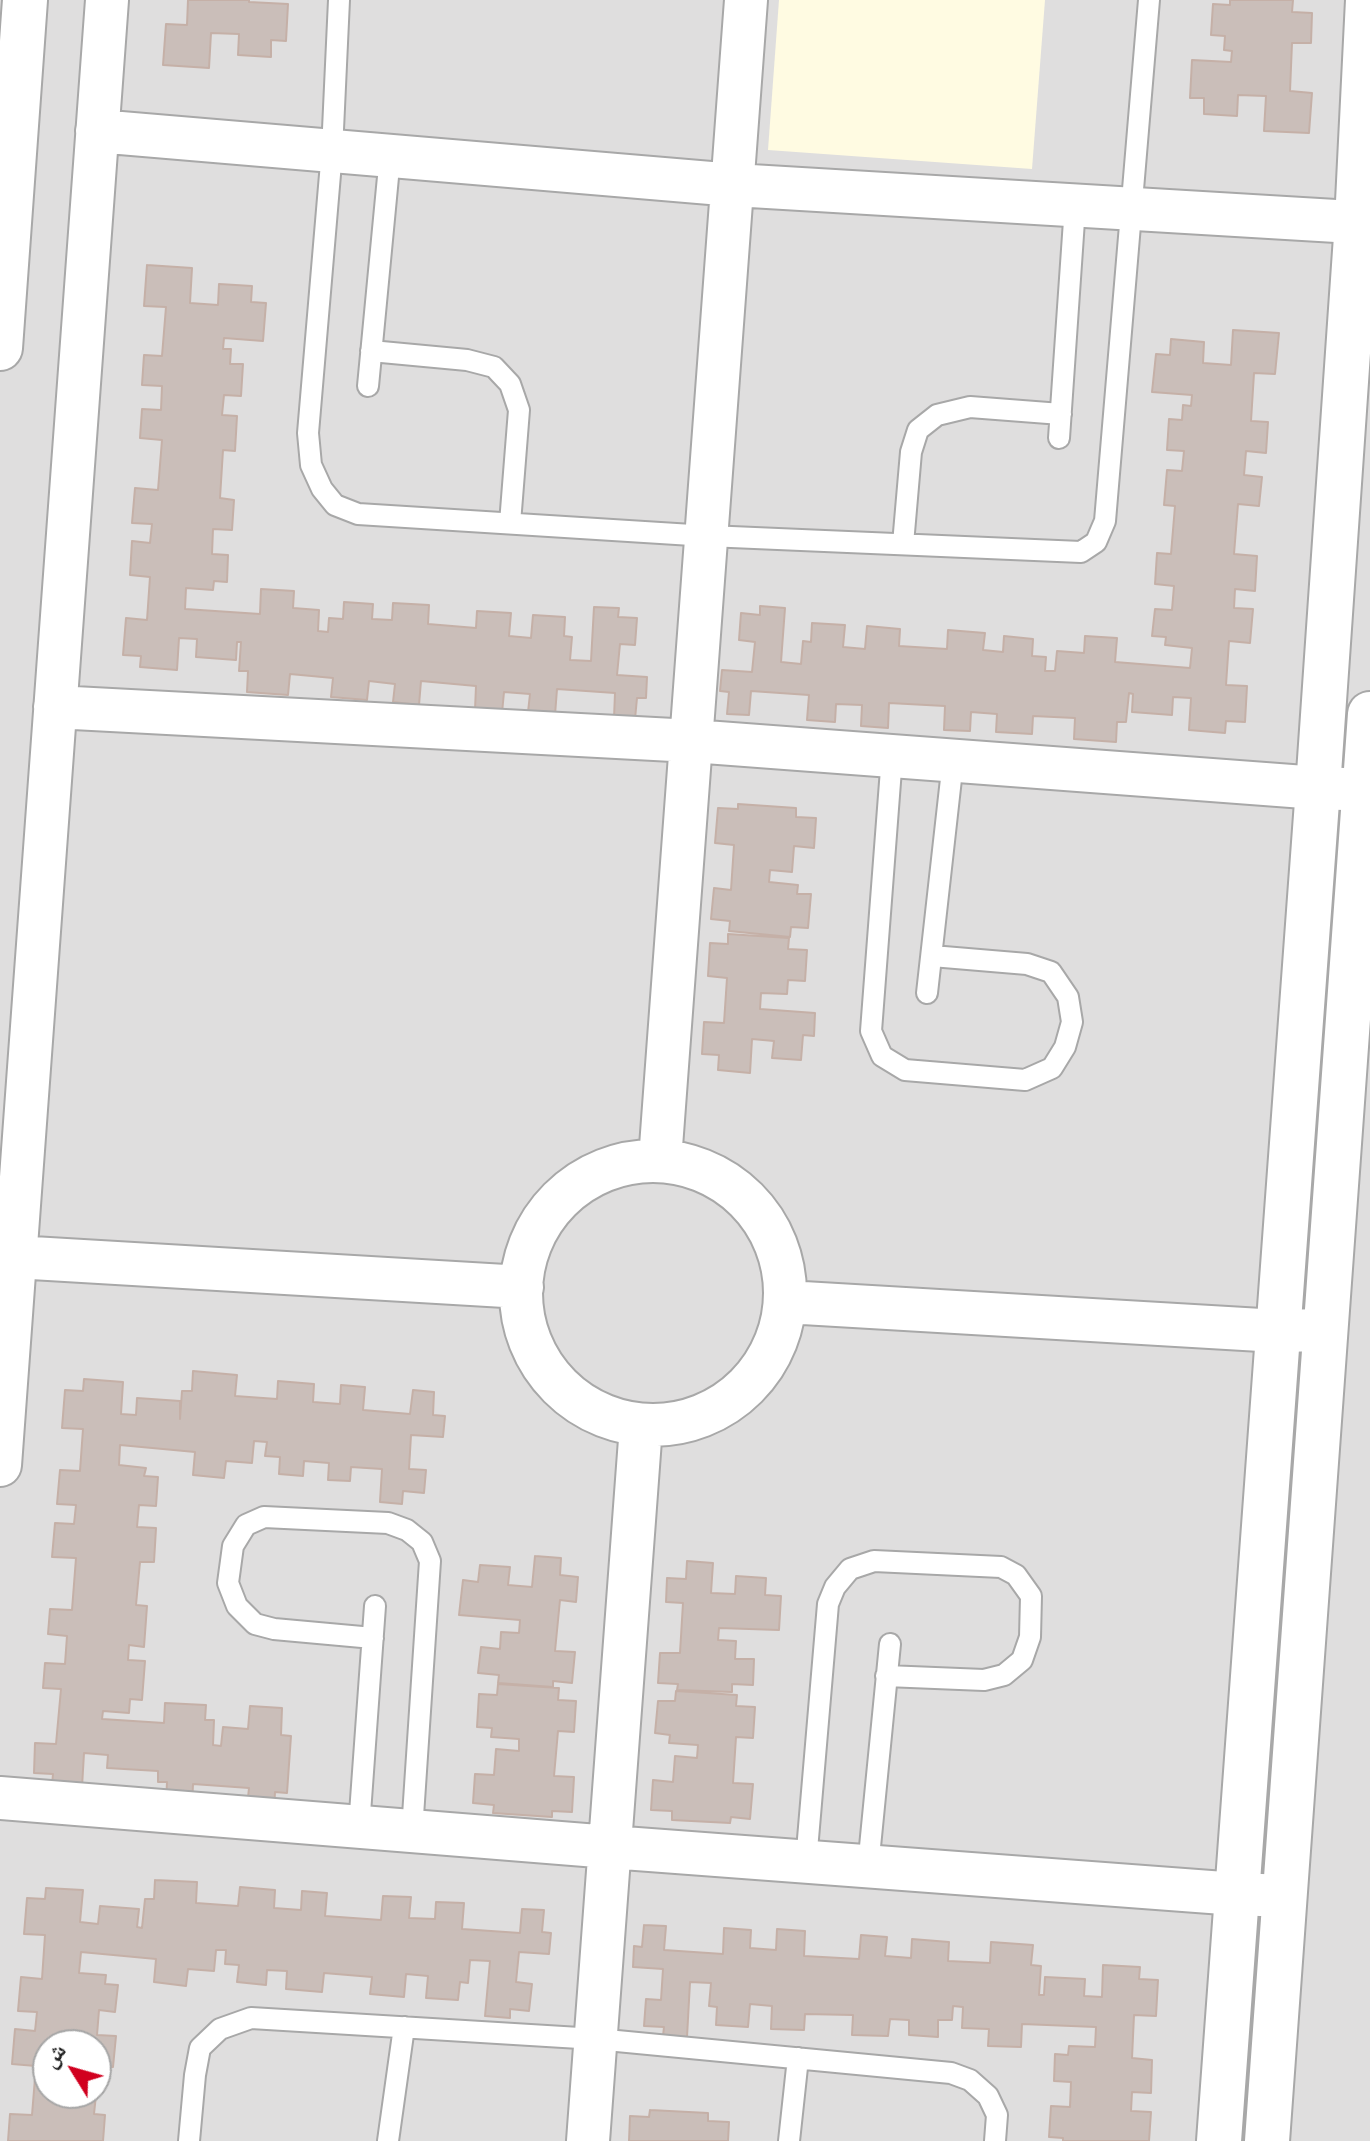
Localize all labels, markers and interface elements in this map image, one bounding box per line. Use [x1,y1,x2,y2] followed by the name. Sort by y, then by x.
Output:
[32,2029,112,2109] north arrow
[35,2037,73,2074] text: ش

